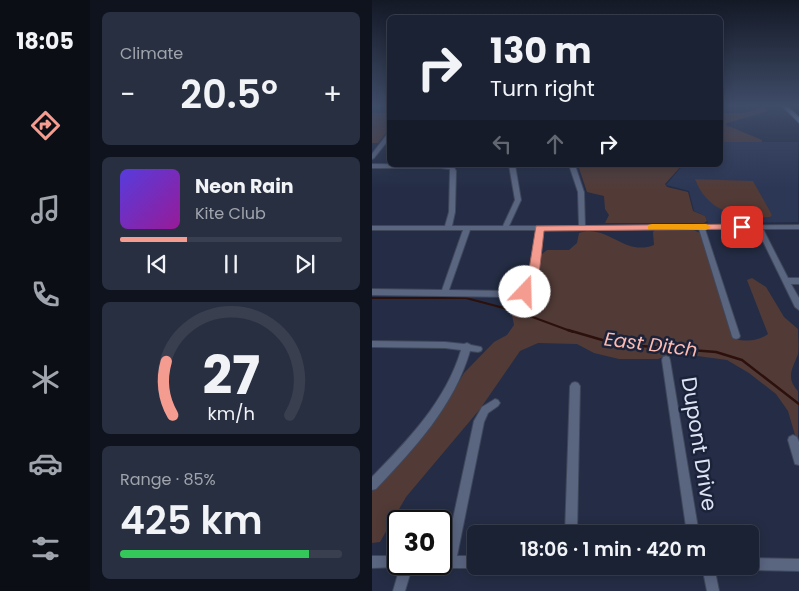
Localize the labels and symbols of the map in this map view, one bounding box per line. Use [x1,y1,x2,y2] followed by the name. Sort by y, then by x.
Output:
[721,206,763,248] pin
[498,265,550,317] position arrow
[603,325,699,364] water label: East Ditch
[675,375,724,513] street label: Dupont Drive
[387,510,452,575] speed limit sign: 30

